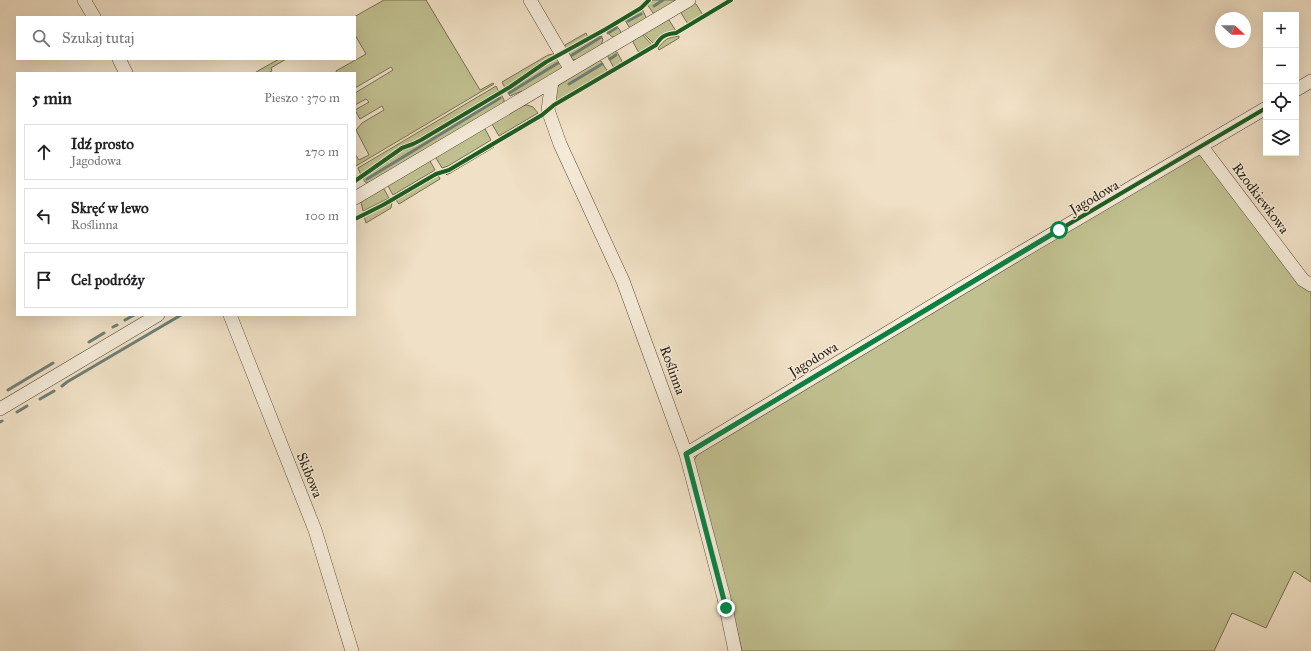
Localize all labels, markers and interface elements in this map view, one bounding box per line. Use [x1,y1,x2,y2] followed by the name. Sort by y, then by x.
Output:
[1215,12,1251,48] north arrow
[1263,12,1299,156] map controls
[1263,12,1299,48] button: +
[16,16,356,60] search box
[30,27,52,49] icon: search
[62,29,134,47] text: Szukaj tutaj
[1263,48,1299,84] button: −
[1263,84,1299,120] button: locate
[32,88,72,109] text: 5 min
[264,90,340,106] text: Pieszo · 370 m
[1263,120,1299,156] button: layers
[71,135,134,153] text: Idź prosto
[33,141,55,163] icon: ahead
[305,144,339,160] text: 270 m
[71,153,121,169] text: Jagodowa
[1228,160,1293,237] street label: Rzodkiewkowa
[1065,177,1123,220] street label: Jagodowa
[71,199,149,217] text: Skręć w lewo
[33,205,55,227] icon: left
[305,208,339,224] text: 100 m
[71,217,118,233] text: Roślinna
[1050,221,1068,239] route start
[33,269,55,291] icon: arrive
[71,271,145,289] text: Cel podróży
[784,338,841,383] street label: Jagodowa
[656,343,689,397] street label: Roślinna
[293,450,326,500] street label: Skibowa
[717,599,735,617] route end

